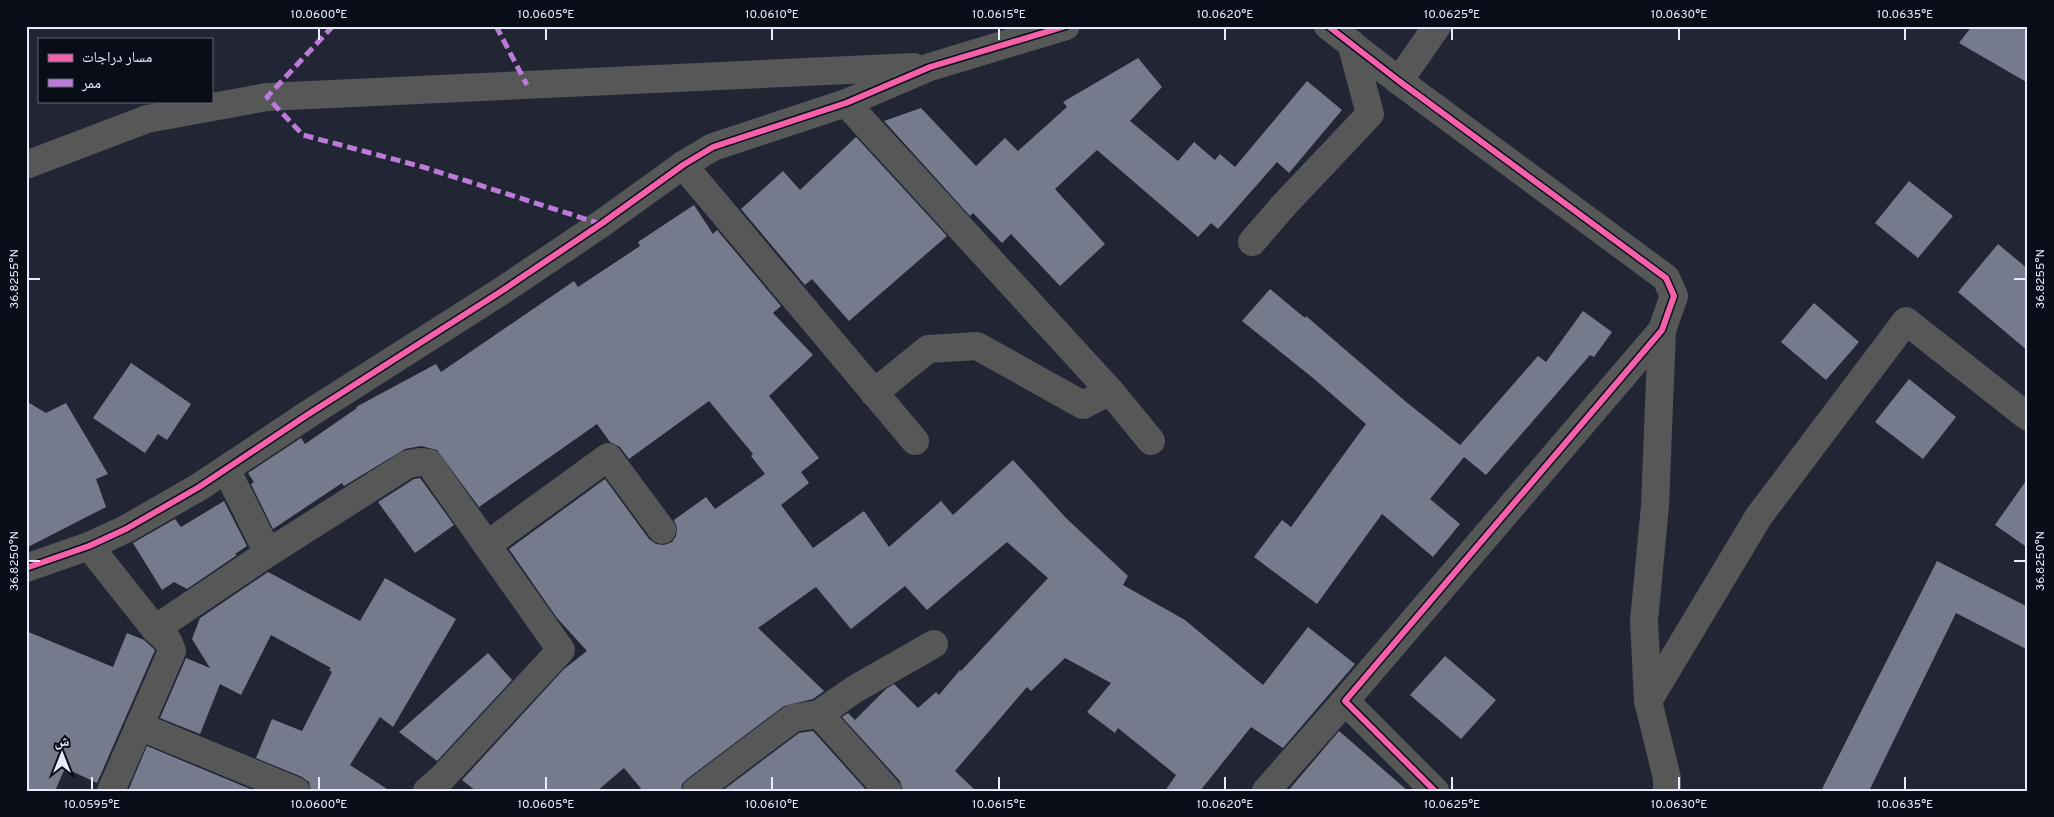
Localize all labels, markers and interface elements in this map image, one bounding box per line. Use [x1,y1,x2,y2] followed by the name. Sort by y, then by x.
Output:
[290,7,348,23] text: 10.0600°E
[517,7,575,23] text: 10.0605°E
[745,7,799,23] text: 10.0610°E
[972,7,1026,23] text: 10.0615°E
[1197,7,1253,23] text: 10.0620°E
[1424,7,1480,23] text: 10.0625°E
[1651,7,1707,23] text: 10.0630°E
[1877,7,1933,23] text: 10.0635°E
[38,38,212,102] legend
[82,49,153,68] text: مسار دراجات
[81,75,101,94] text: ممر
[7,249,23,309] text: 36.8255°N
[2033,249,2049,309] text: 36.8255°N
[7,531,23,591] text: 36.8250°N
[2033,531,2049,591] text: 36.8250°N
[38,730,88,780] north arrow
[55,734,70,751] text: ش
[64,797,120,813] text: 10.0595°E
[290,797,348,813] text: 10.0600°E
[517,797,575,813] text: 10.0605°E
[745,797,799,813] text: 10.0610°E
[972,797,1026,813] text: 10.0615°E
[1197,797,1253,813] text: 10.0620°E
[1424,797,1480,813] text: 10.0625°E
[1651,797,1707,813] text: 10.0630°E
[1877,797,1933,813] text: 10.0635°E

